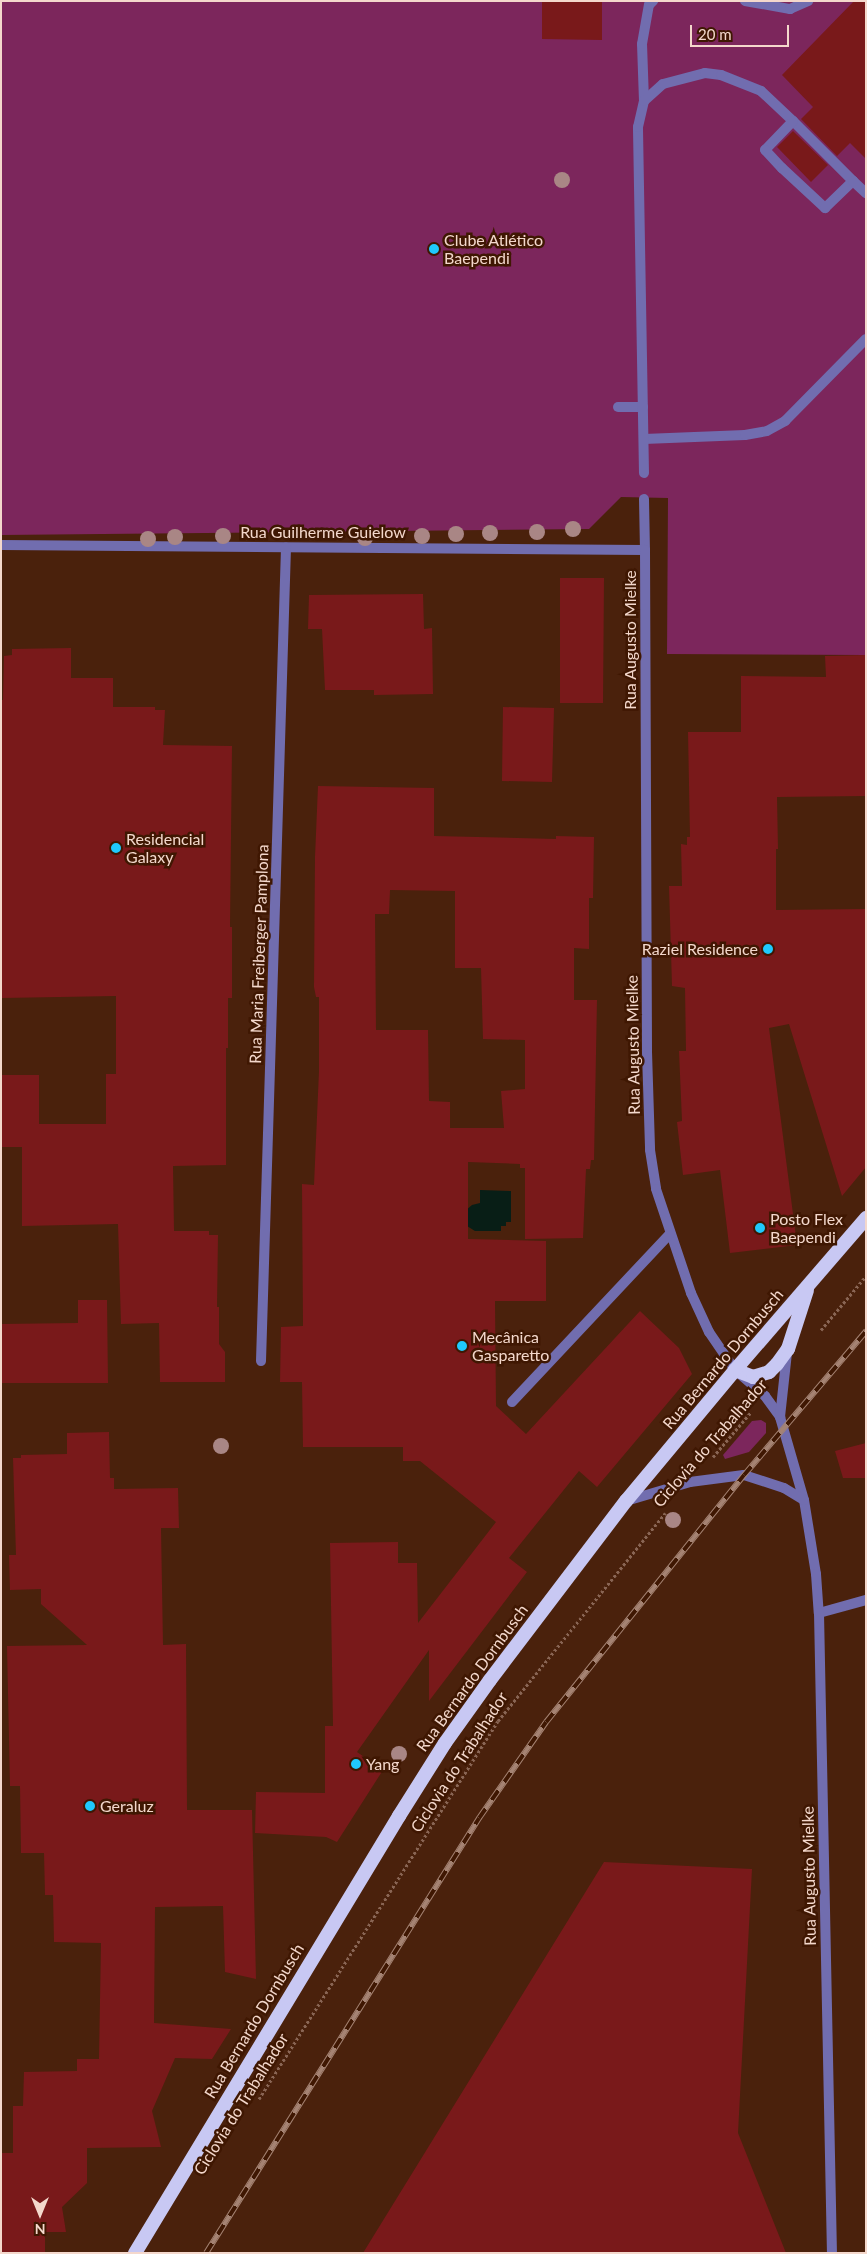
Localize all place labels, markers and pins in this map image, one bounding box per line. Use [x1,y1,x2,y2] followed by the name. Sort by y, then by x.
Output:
[444,230,544,268] place label: Clube Atlético Baependi
[428,243,440,255] marker: Clube Atlético Baependi
[126,829,204,867] place label: Residencial Galaxy
[110,842,122,854] marker: Residencial Galaxy
[642,939,758,959] place label: Raziel Residence
[762,943,774,955] marker: Raziel Residence
[770,1209,843,1247] place label: Posto Flex Baependi
[754,1222,766,1234] marker: Posto Flex Baependi
[472,1327,549,1365] place label: Mecânica Gasparetto
[456,1340,468,1352] marker: Mecânica Gasparetto
[366,1754,399,1774] place label: Yang
[350,1758,362,1770] marker: Yang
[100,1796,154,1816] place label: Geraluz
[84,1800,96,1812] marker: Geraluz

